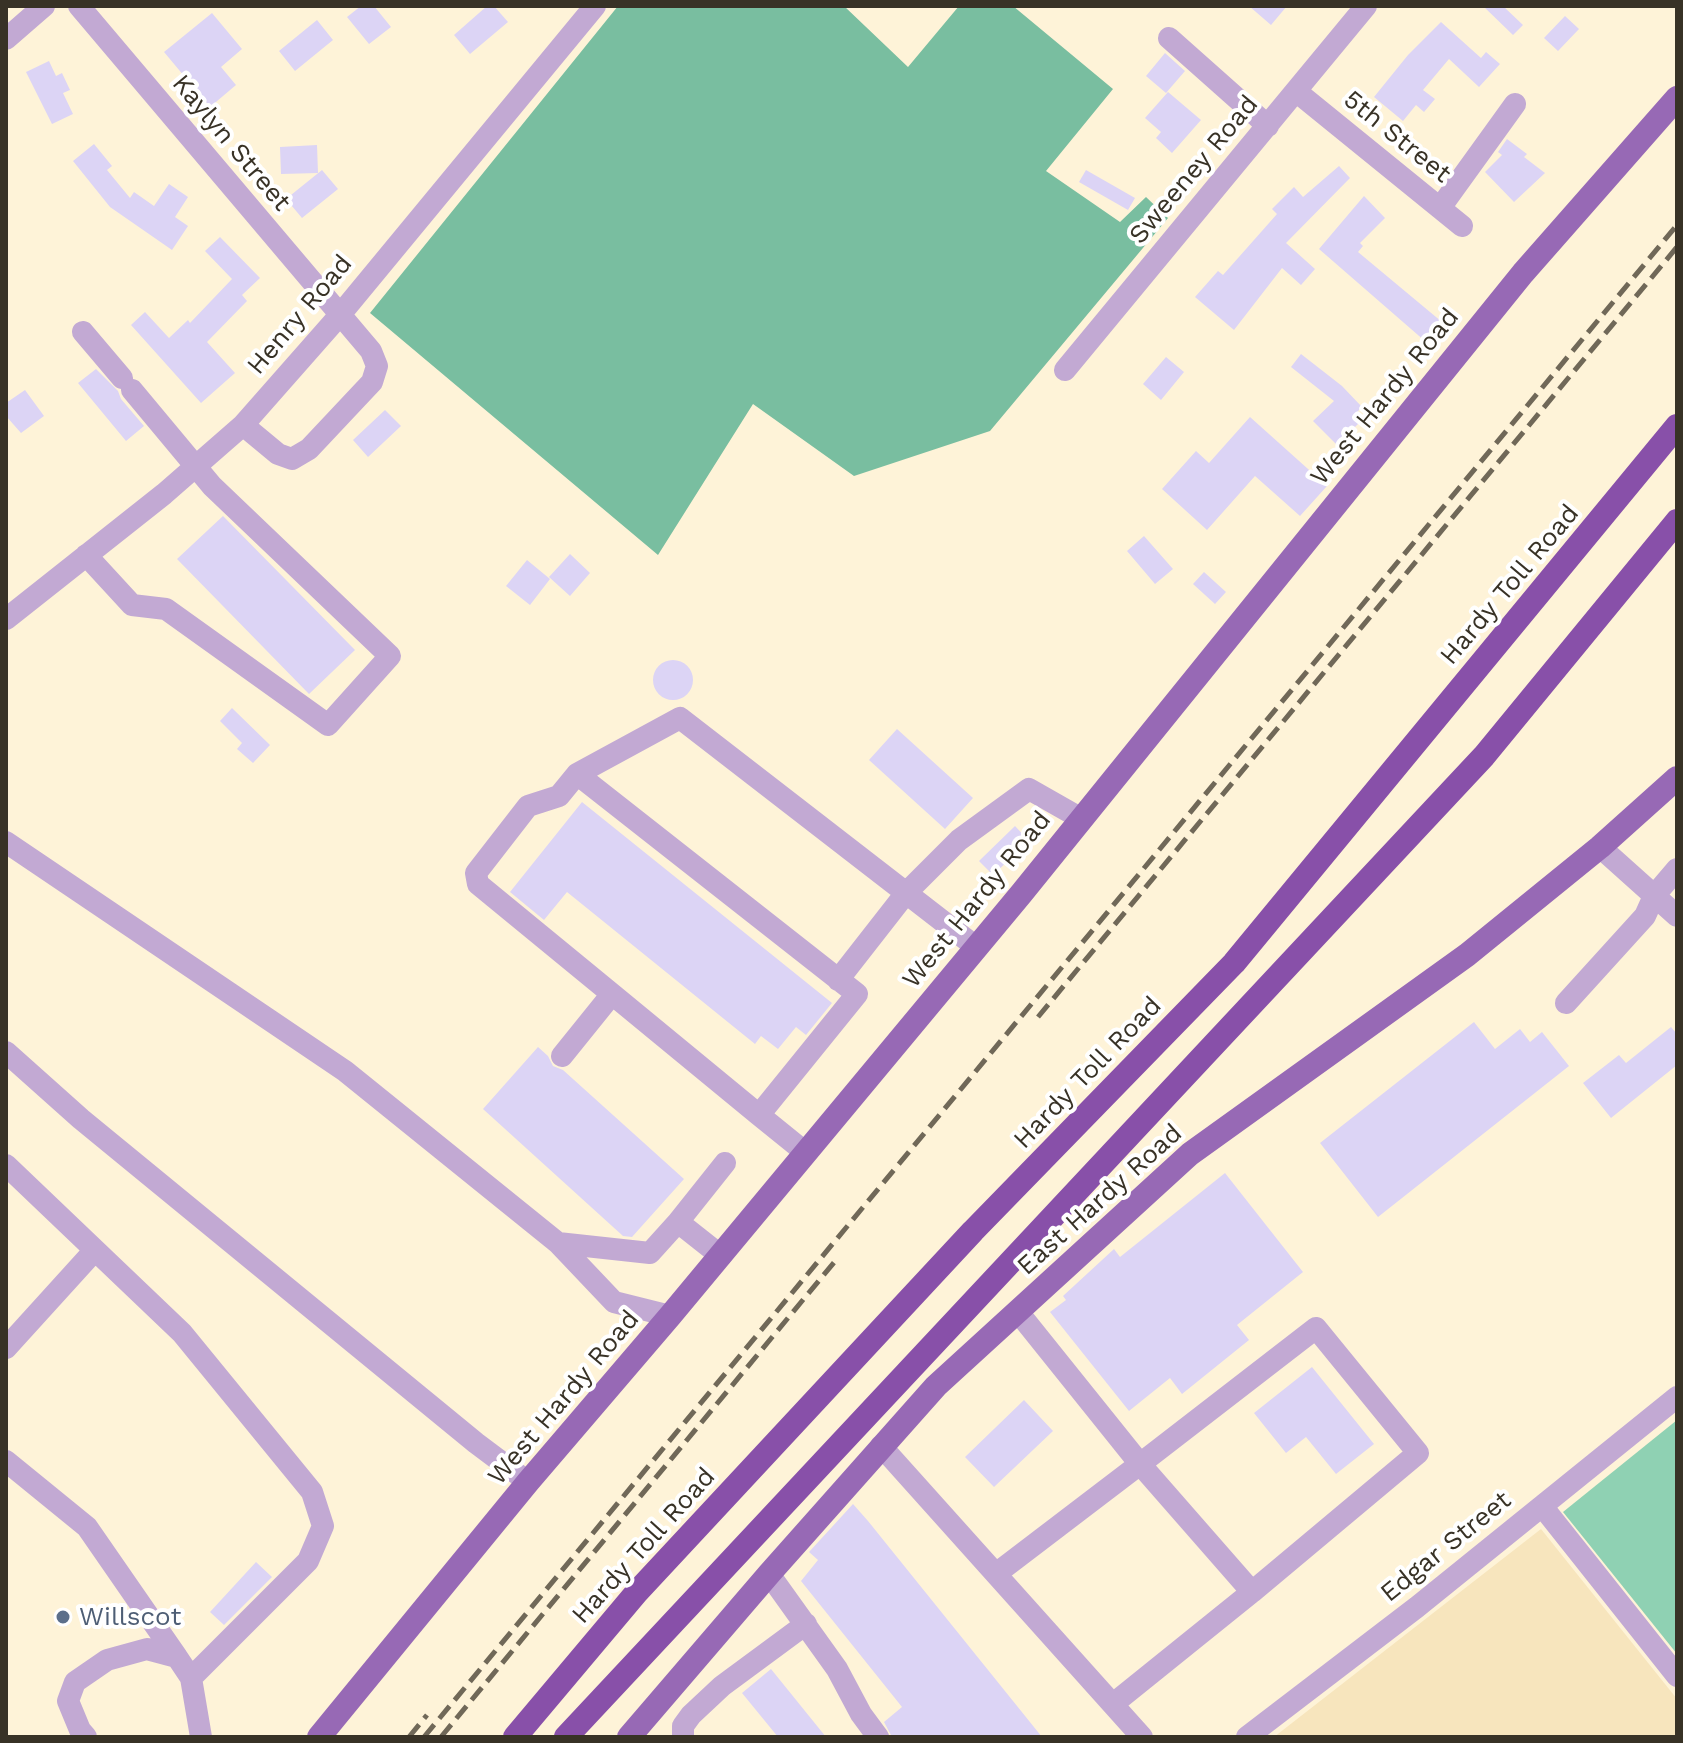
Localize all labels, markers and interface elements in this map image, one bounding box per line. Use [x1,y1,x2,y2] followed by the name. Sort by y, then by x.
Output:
[165,69,297,217] street label: Kaylyn Street
[1337,84,1457,190] street label: 5th Street
[1123,89,1265,251] street label: Sweeney Road
[241,249,359,381] street label: Henry Road
[1304,302,1466,492] street label: West Hardy Road
[1434,499,1586,671] street label: Hardy Toll Road
[896,805,1058,995] street label: West Hardy Road
[1008,991,1168,1155] street label: Hardy Toll Road
[1011,1118,1189,1282] street label: East Hardy Road
[482,1304,646,1492] street label: West Hardy Road
[566,1462,722,1630] street label: Hardy Toll Road
[1375,1485,1517,1609] street label: Edgar Street
[79,1601,181,1633] place label: Willscot
[54,1608,72,1626] marker: Willscot

